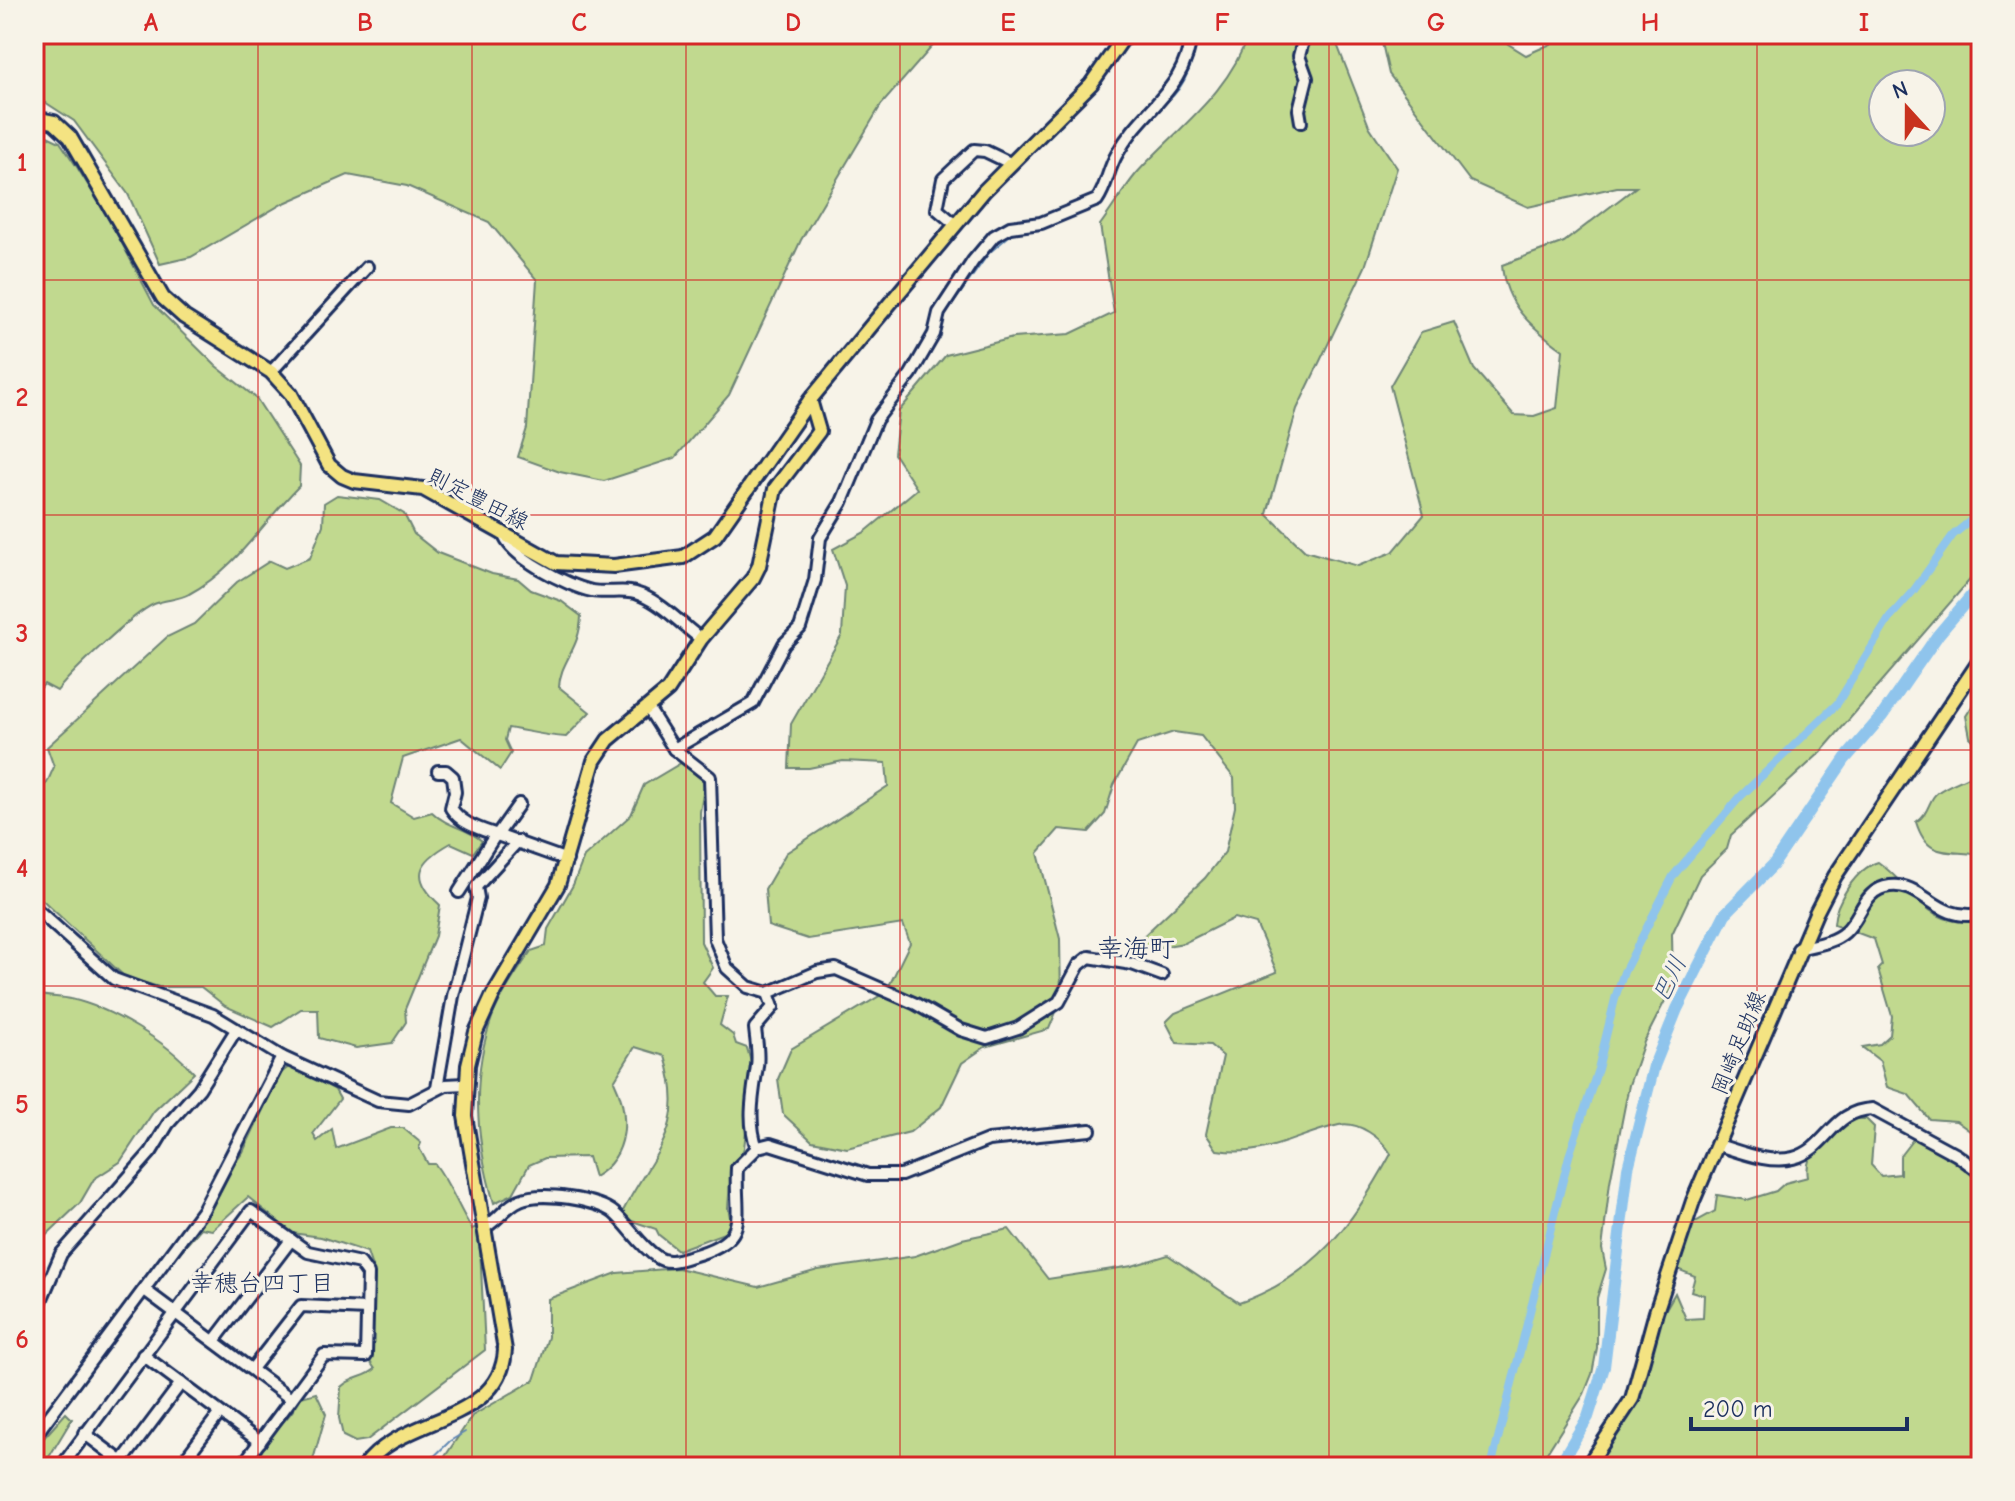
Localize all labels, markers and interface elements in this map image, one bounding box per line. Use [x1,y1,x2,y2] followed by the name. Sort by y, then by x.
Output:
[144,8,159,38] text: A
[357,8,373,38] text: B
[571,8,587,38] text: C
[785,8,801,38] text: D
[1000,8,1016,38] text: E
[1214,8,1230,38] text: F
[1427,8,1445,38] text: G
[1641,8,1659,38] text: H
[1859,8,1869,38] text: I
[1867,68,1947,148] north arrow
[1889,76,1912,105] text: N
[17,148,27,178] text: 1
[16,383,28,413] text: 2
[423,462,533,536] street label: 則定豊田線
[16,619,28,649] text: 3
[16,854,28,884] text: 4
[1097,934,1175,964] district label: 幸海町
[1646,951,1692,1007] water label: 巴川
[1706,987,1772,1099] street label: 岡崎足助線
[15,1090,29,1120] text: 5
[190,1269,334,1297] district label: 幸穂台四丁目
[15,1325,29,1355] text: 6
[1691,1381,1907,1431] scale bar
[1703,1395,1773,1423] text: 200 m

